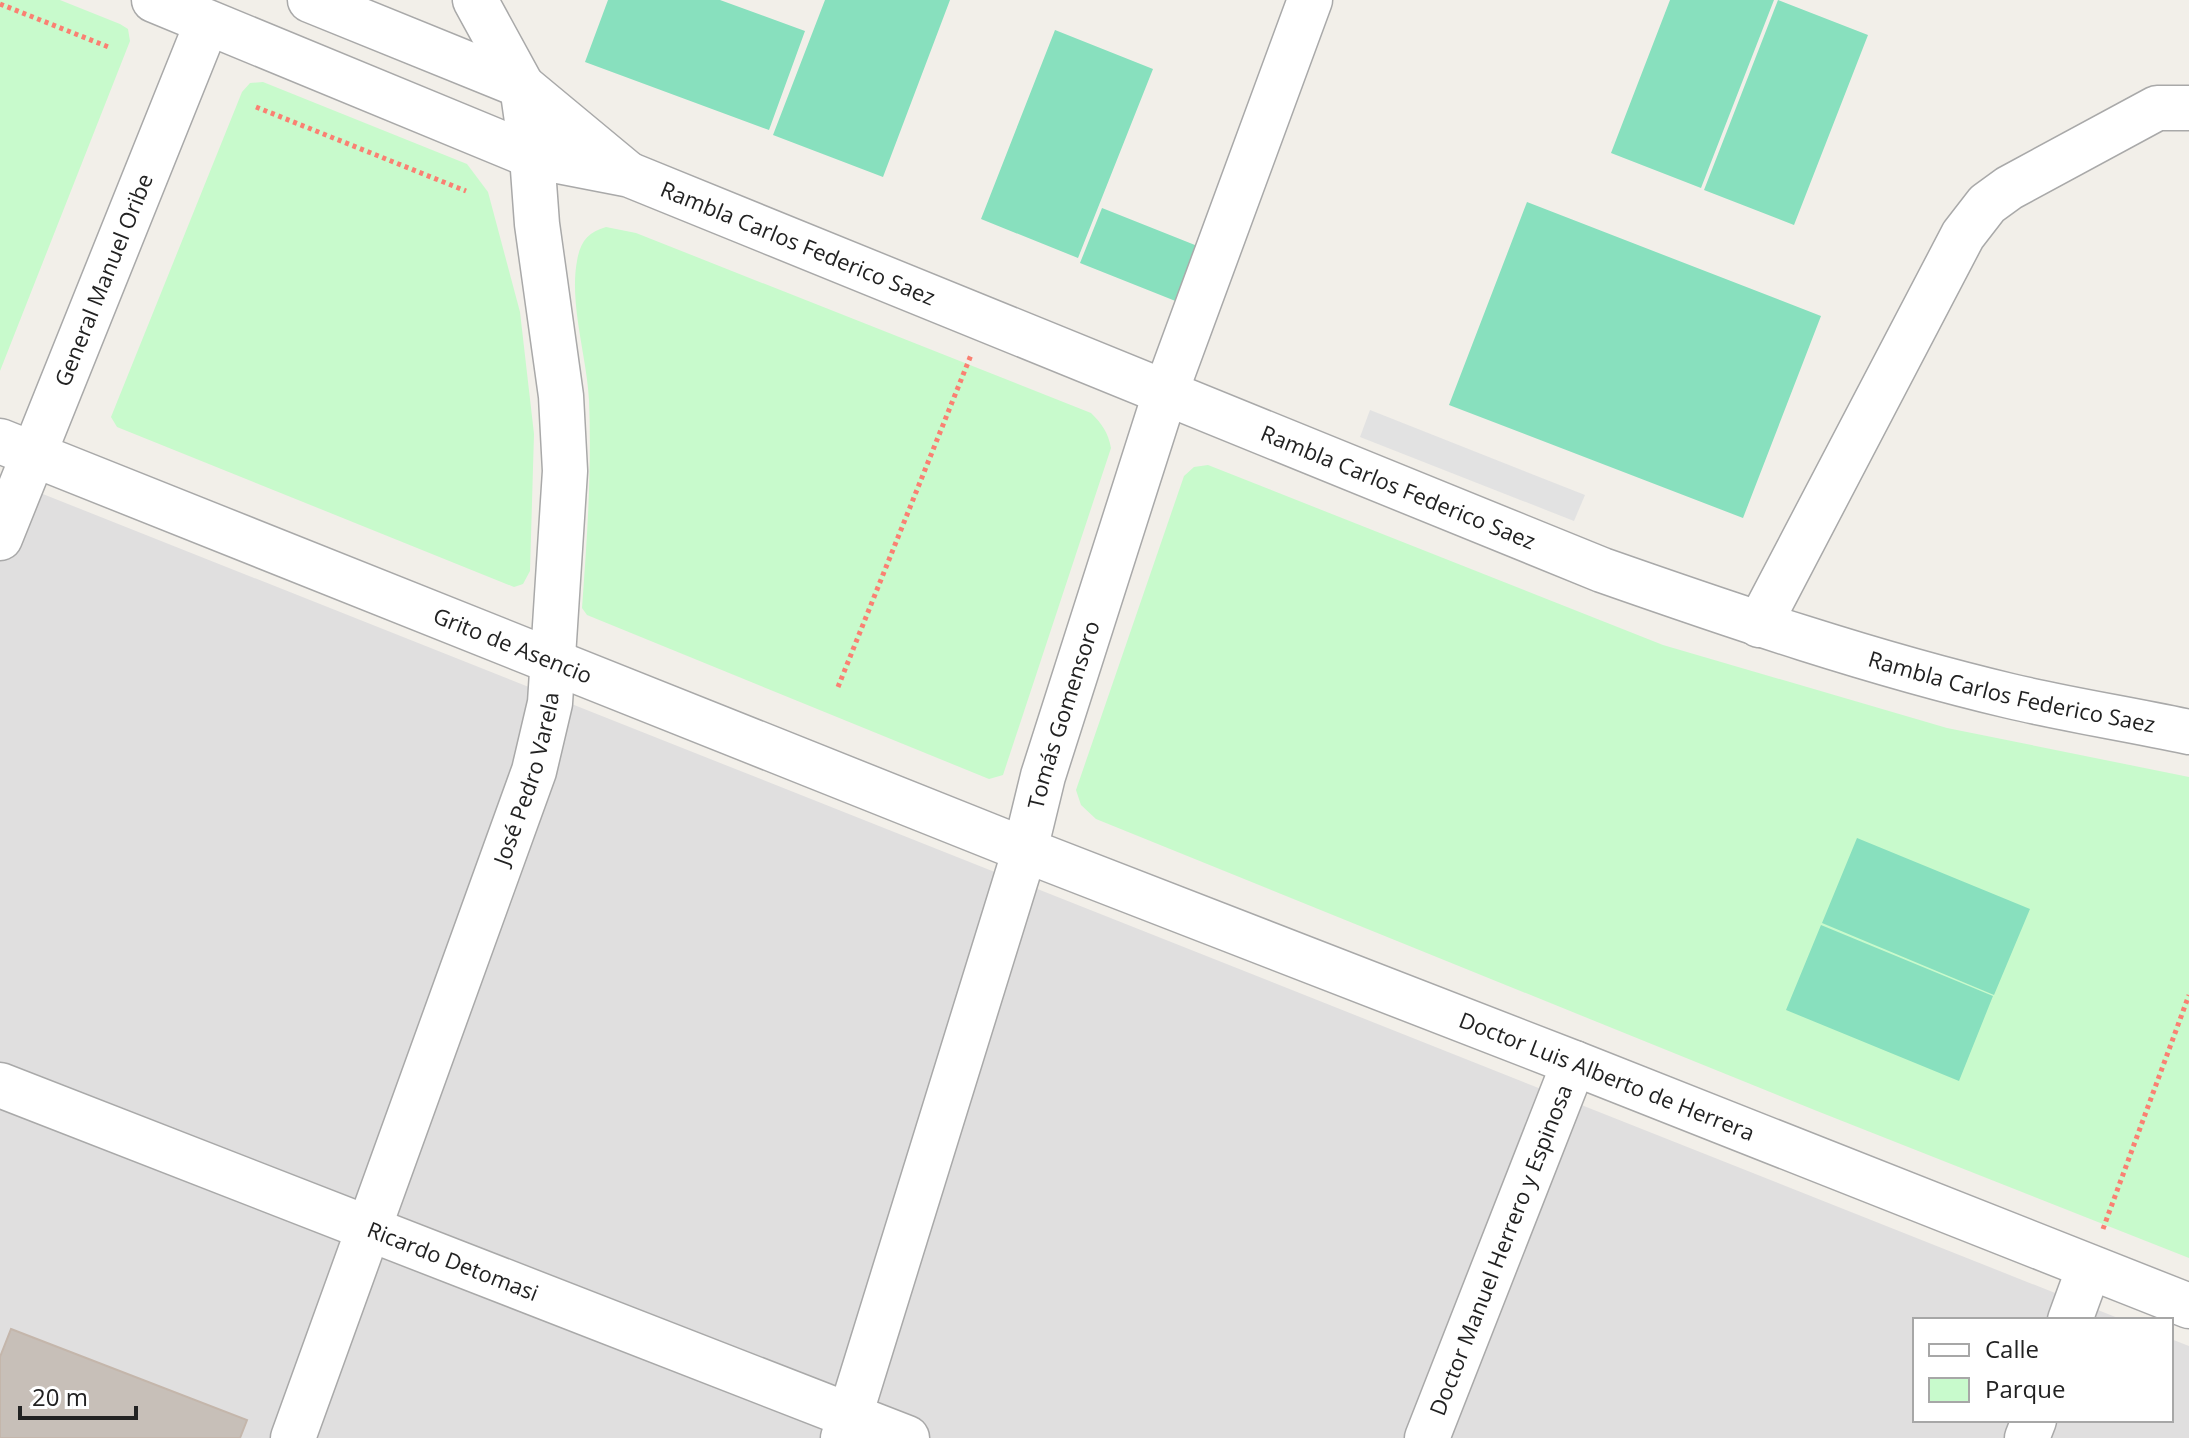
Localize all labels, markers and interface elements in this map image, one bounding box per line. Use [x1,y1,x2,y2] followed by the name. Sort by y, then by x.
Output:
[47,169,159,391] street label: General Manuel Oribe
[657,173,940,312] street label: Rambla Carlos Federico Saez
[1257,417,1540,555] street label: Rambla Carlos Federico Saez
[429,599,597,690] street label: Grito de Asencio
[1020,617,1106,812] street label: Tomás Gomensoro
[1865,643,2158,739] street label: Rambla Carlos Federico Saez
[485,691,565,871] street label: José Pedro Varela
[1455,1004,1759,1147] street label: Doctor Luis Alberto de Herrera
[1421,1080,1578,1419] street label: Doctor Manuel Herrero y Espinosa
[363,1213,543,1307] street label: Ricardo Detomasi
[1913,1318,2173,1422] legend
[1985,1332,2039,1365] text: Calle
[20,1370,136,1420] scale bar
[1985,1372,2065,1405] text: Parque
[32,1380,88,1413] text: 20 m

